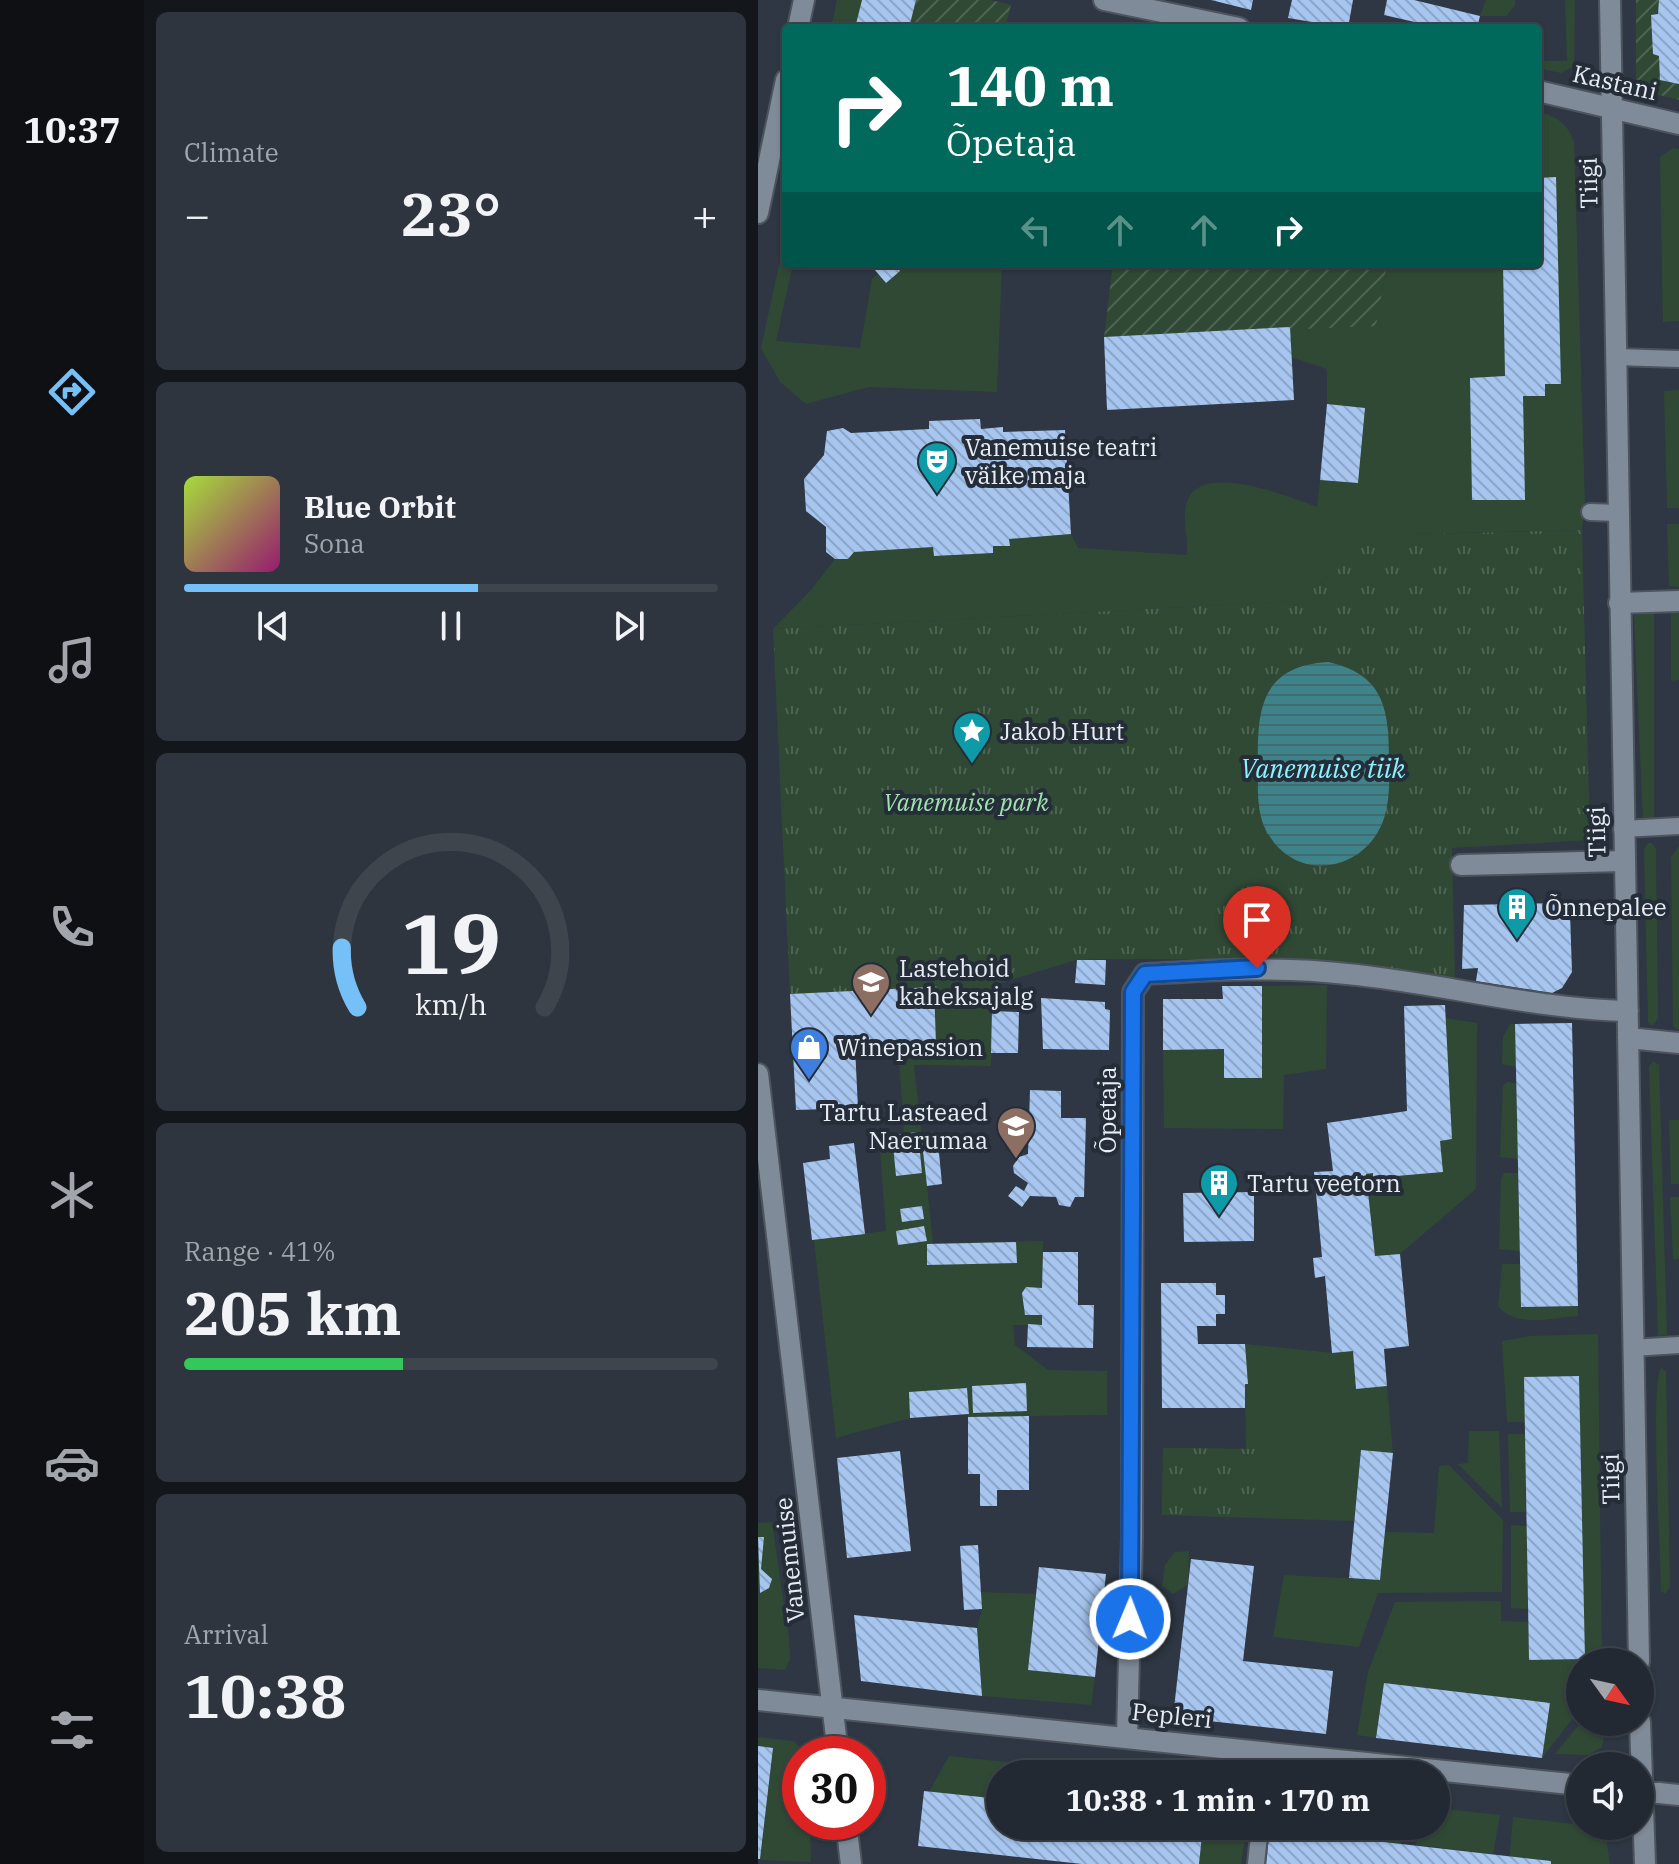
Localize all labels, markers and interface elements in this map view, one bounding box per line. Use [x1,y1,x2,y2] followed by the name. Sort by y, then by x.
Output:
[946,49,1114,121] text: 140 m
[814,56,918,160] icon: right
[1570,57,1660,107] street label: Kastani
[23,106,121,153] text: 10:37
[946,119,1076,166] text: Õpetaja
[184,135,279,169] text: Climate
[1572,157,1604,209] street label: Tiigi
[401,174,501,253] text: 23°
[184,186,210,243] text: −
[692,186,718,243] text: +
[1014,208,1058,252] icon: left
[1098,208,1142,252] icon: ahead
[1182,208,1226,252] icon: ahead
[1266,208,1310,252] icon: right
[44,364,100,420] icon: directions
[965,431,1157,491] place label: Vanemuise teatri väike maja
[916,440,958,495] theatre icon: Vanemuise teatri väike maja
[304,487,456,526] text: Blue Orbit
[304,526,365,560] text: Sona
[251,604,295,648] icon: previous
[429,604,473,648] icon: pause
[607,604,651,648] icon: next
[44,632,100,688] icon: music
[951,710,993,765] place icon: Jakob Hurt
[1000,715,1124,747] place label: Jakob Hurt
[1241,751,1406,785] water label: Vanemuise tiik
[883,786,1049,818] park label: Vanemuise park
[1580,806,1612,858] street label: Tiigi
[1223,886,1291,968] pin
[1496,886,1538,941] building icon: Õnnepalee
[401,889,501,997] text: 19
[1545,891,1667,923] place label: Õnnepalee
[1235,898,1279,942] icon: arrive
[44,899,100,955] icon: phone
[899,952,1033,1012] place label: Lastehoid kaheksajalg
[850,961,892,1016] school or university icon: Lastehoid kaheksajalg
[415,986,487,1023] text: km/h
[788,1026,830,1081] shop icon: Winepassion
[837,1031,983,1063] place label: Winepassion
[1091,1067,1123,1153] street label: Õpetaja
[819,1096,988,1156] place label: Tartu Lasteaed Naerumaa
[995,1105,1037,1160] school or university icon: Tartu Lasteaed Naerumaa
[1198,1162,1240,1217] building icon: Tartu veetorn
[44,1167,100,1223] icon: climate
[1247,1167,1401,1199] place label: Tartu veetorn
[184,1234,336,1268] text: Range · 41%
[184,1273,402,1352] text: 205 km
[44,1435,100,1491] icon: car
[1594,1453,1626,1505] street label: Tiigi
[767,1496,811,1624] street label: Vanemuise
[1088,1577,1172,1661] position arrow
[184,1617,269,1651] text: Arrival
[1566,1648,1654,1736] north arrow
[1566,1648,1654,1840] map controls
[184,1656,346,1735] text: 10:38
[1130,1695,1214,1735] street label: Pepleri
[44,1702,100,1758] icon: filters
[782,1736,886,1840] speed limit sign: 30
[1566,1752,1654,1840] button: sound
[1066,1780,1370,1819] text: 10:38 · 1 min · 170 m

